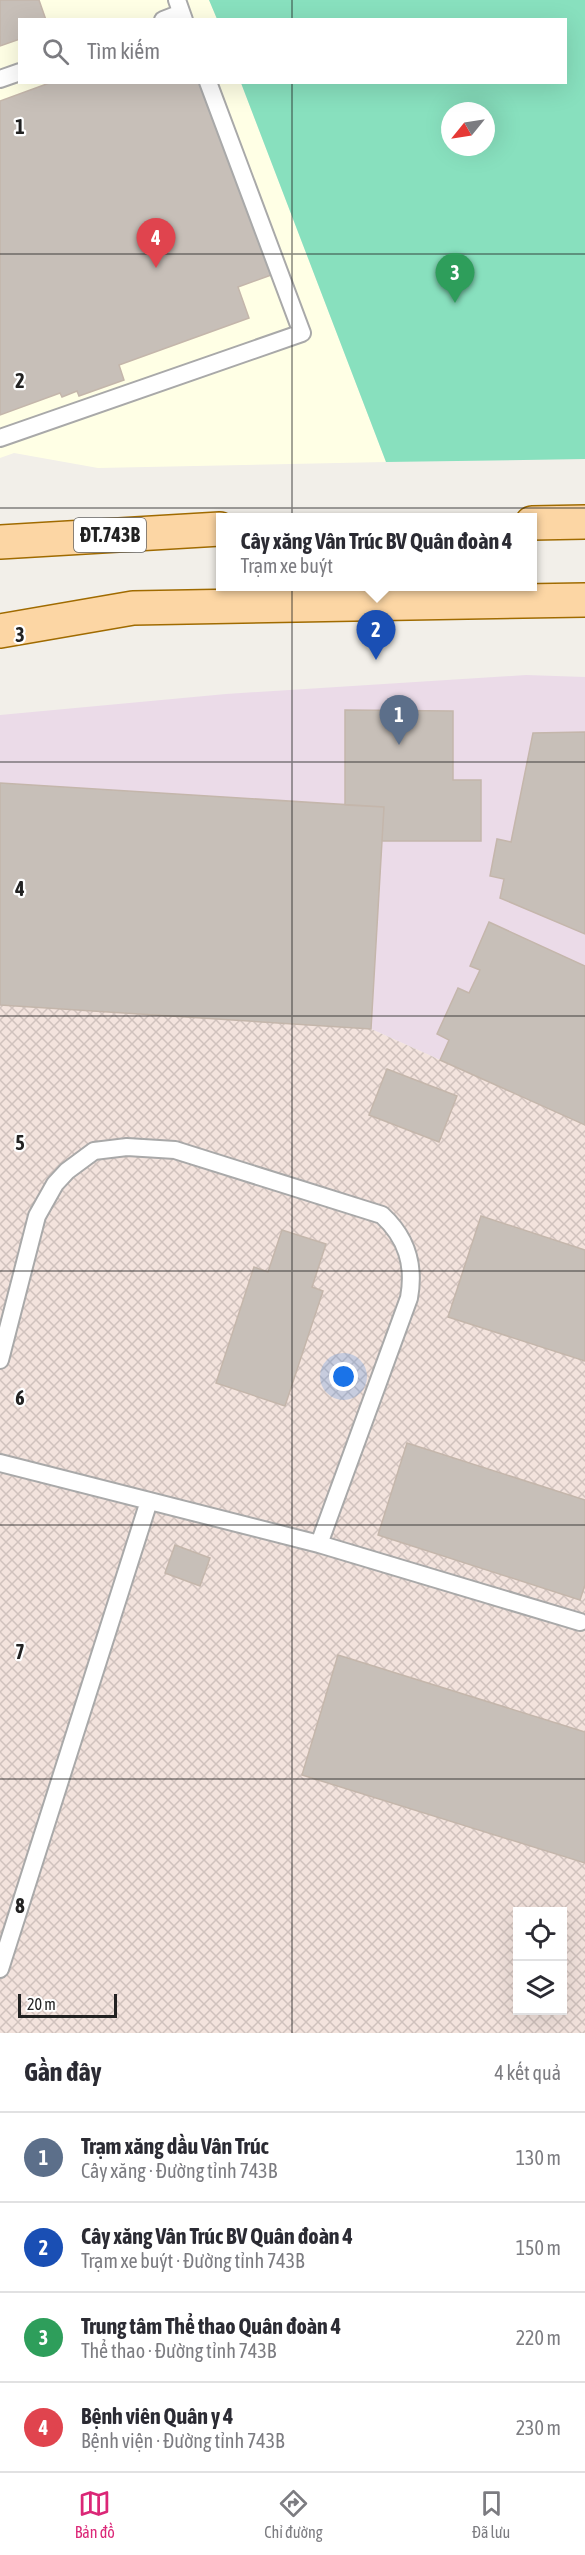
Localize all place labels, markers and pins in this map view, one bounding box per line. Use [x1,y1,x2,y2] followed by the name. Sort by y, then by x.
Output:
[136,218,176,268] pin: 4
[436,254,474,303] pin: 3
[356,610,395,660] pin: 2
[380,696,418,745] pin: 1

